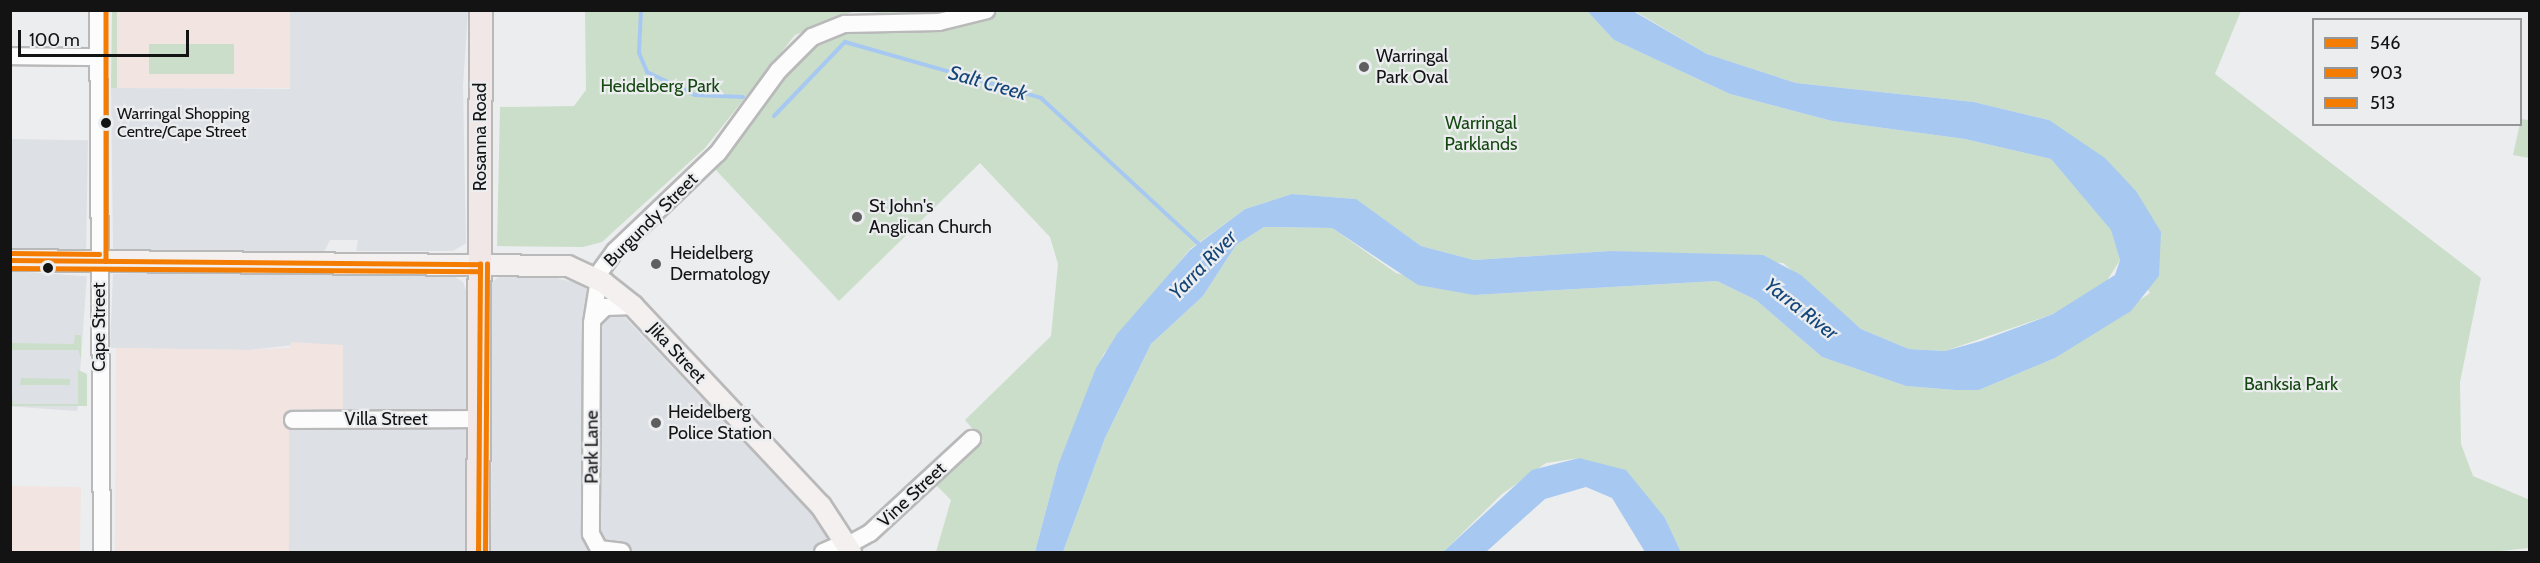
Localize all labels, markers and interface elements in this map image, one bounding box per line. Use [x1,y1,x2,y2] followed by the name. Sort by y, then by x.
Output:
[21,18,192,56] scale bar
[2312,18,2522,126] legend
[29,29,80,51] text: 100 m
[2370,32,2400,54] text: 546
[1376,46,1448,88] place label: Warringal Park Oval
[946,60,1030,106] water label: Salt Creek
[1357,60,1371,74] marker: Warringal Park Oval
[2370,62,2403,84] text: 903
[600,75,720,97] park label: Heidelberg Park
[469,83,491,191] street label: Rosanna Road
[2370,92,2395,114] text: 513
[117,104,249,142] place label: Warringal Shopping Centre/Cape Street
[1445,113,1517,156] park label: Warringal Parklands
[100,117,112,129] marker: Warringal Shopping Centre/Cape Street
[600,169,702,271] street label: Burgundy Street
[869,196,992,238] place label: St John's Anglican Church
[850,210,864,224] marker: St John's Anglican Church
[1164,225,1242,305] water label: Yarra River
[670,243,770,286] place label: Heidelberg Dermatology
[647,255,665,273] marker: Heidelberg Dermatology
[42,262,54,274] unlabelled marker
[1759,273,1843,345] water label: Yarra River
[88,282,110,372] street label: Cape Street
[643,318,711,388] street label: Jika Street
[2244,373,2338,395] park label: Banksia Park
[668,402,772,444] place label: Heidelberg Police Station
[344,408,428,430] street label: Villa Street
[581,410,603,484] street label: Park Lane
[649,416,663,430] marker: Heidelberg Police Station
[873,458,951,532] street label: Vine Street

